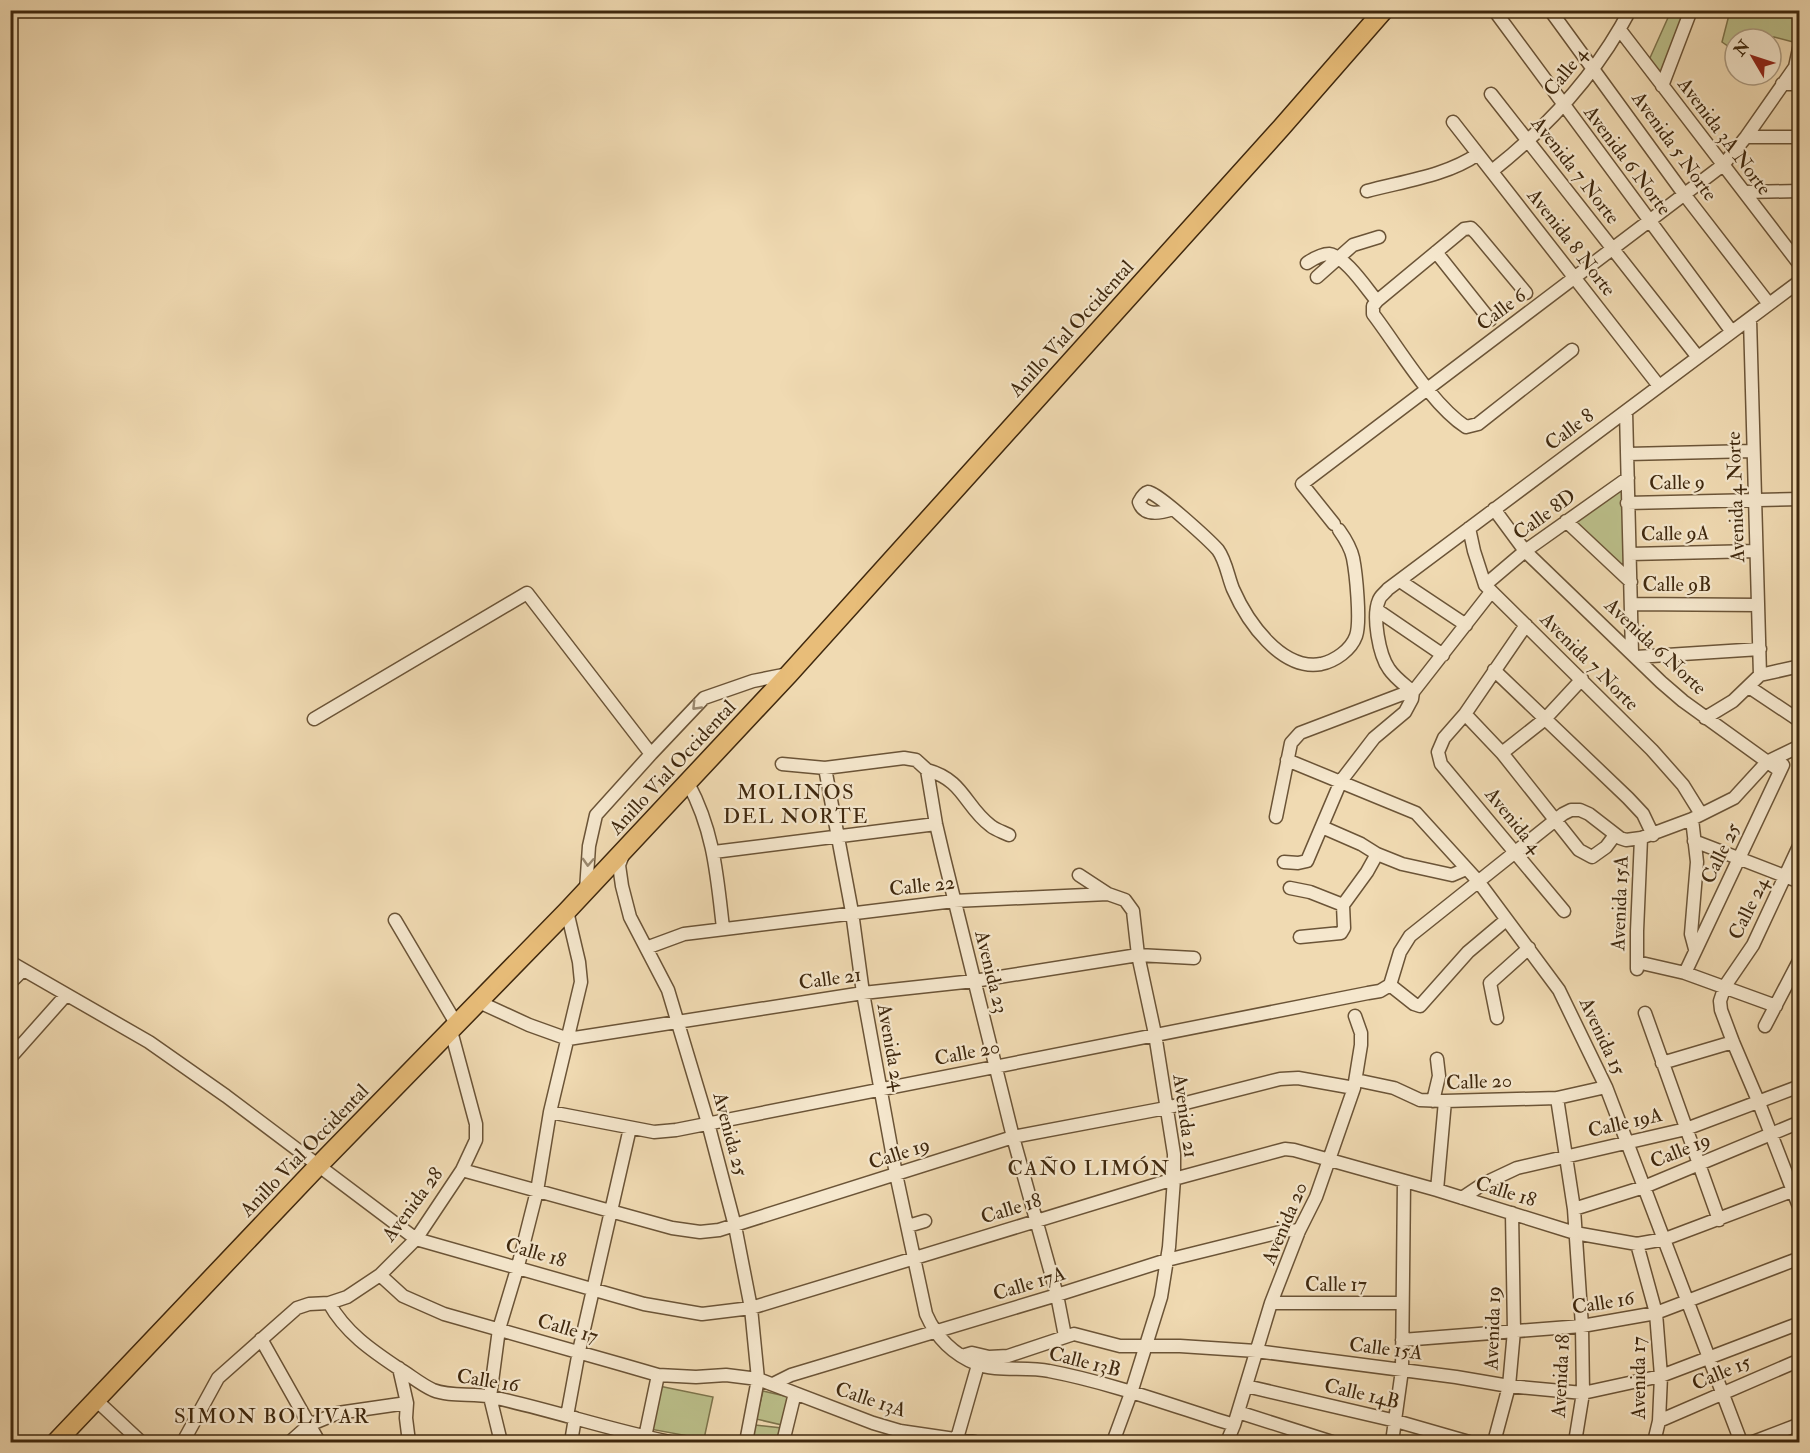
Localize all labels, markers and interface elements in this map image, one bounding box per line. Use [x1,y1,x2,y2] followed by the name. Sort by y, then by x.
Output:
[1723,27,1783,87] north arrow
[1729,36,1755,61] text: N
[1538,41,1594,101] street label: Calle 4
[1672,72,1777,200] street label: Avenida 3A Norte
[1626,86,1723,206] street label: Avenida 5 Norte
[1578,100,1677,220] street label: Avenida 6 Norte
[1525,111,1625,229] street label: Avenida 7 Norte
[1521,183,1621,301] street label: Avenida 8 Norte
[1003,255,1139,403] street label: Anillo Vial Occidental
[1472,282,1532,336] street label: Calle 6
[1540,403,1599,456] street label: Calle 8
[1721,431,1750,564] street label: Avenida 4 Norte
[1649,470,1705,495] street label: Calle 9
[1508,483,1580,545] street label: Calle 8D
[1641,520,1710,547] street label: Calle 9A
[1643,572,1711,597] street label: Calle 9B
[1599,592,1712,700] street label: Avenida 6 Norte
[1534,606,1644,716] street label: Avenida 7 Norte
[603,695,741,841] street label: Anillo Vial Occidental
[692,700,703,710] one-way arrow
[723,779,869,830] district label: MOLINOS DEL NORTE
[1479,782,1549,859] street label: Avenida 4
[1695,819,1746,888] street label: Calle 25
[1605,855,1634,952] street label: Avenida 15A
[582,857,595,866] one-way arrow
[888,870,956,901] street label: Calle 22
[1723,872,1775,944] street label: Calle 24
[969,927,1014,1016] street label: Avenida 23
[797,962,863,995] street label: Calle 21
[1573,993,1631,1079] street label: Avenida 15
[871,1001,912,1094] street label: Avenida 24
[932,1034,1002,1071] street label: Calle 20
[1446,1068,1512,1095] street label: Calle 20
[1167,1072,1204,1159] street label: Avenida 21
[234,1079,374,1223] street label: Anillo Vial Occidental
[707,1089,754,1179] street label: Avenida 25
[1585,1102,1665,1143] street label: Calle 19A
[1646,1127,1714,1174] street label: Calle 19
[865,1132,933,1175] street label: Calle 19
[1007,1155,1171,1182] district label: CAÑO LIMÓN
[376,1162,448,1247] street label: Avenida 28
[1473,1170,1539,1213] street label: Calle 18
[1256,1178,1313,1269] street label: Avenida 20
[978,1187,1044,1230] street label: Calle 18
[503,1232,569,1273] street label: Calle 18
[990,1261,1069,1306] street label: Calle 17A
[1305,1272,1367,1297] street label: Calle 17
[1570,1285,1637,1320] street label: Calle 16
[1479,1286,1506,1371] street label: Avenida 19
[535,1308,601,1349] street label: Calle 17
[1348,1332,1425,1365] street label: Calle 15A
[1546,1334,1575,1419] street label: Avenida 18
[1626,1336,1651,1421] street label: Avenida 17
[1046,1340,1124,1382] street label: Calle 13B
[1688,1349,1755,1396] street label: Calle 15
[455,1363,522,1398] street label: Calle 16
[1322,1373,1402,1414] street label: Calle 14B
[832,1376,910,1423] street label: Calle 13A
[174,1403,370,1430] district label: SIMON BOLIVAR

